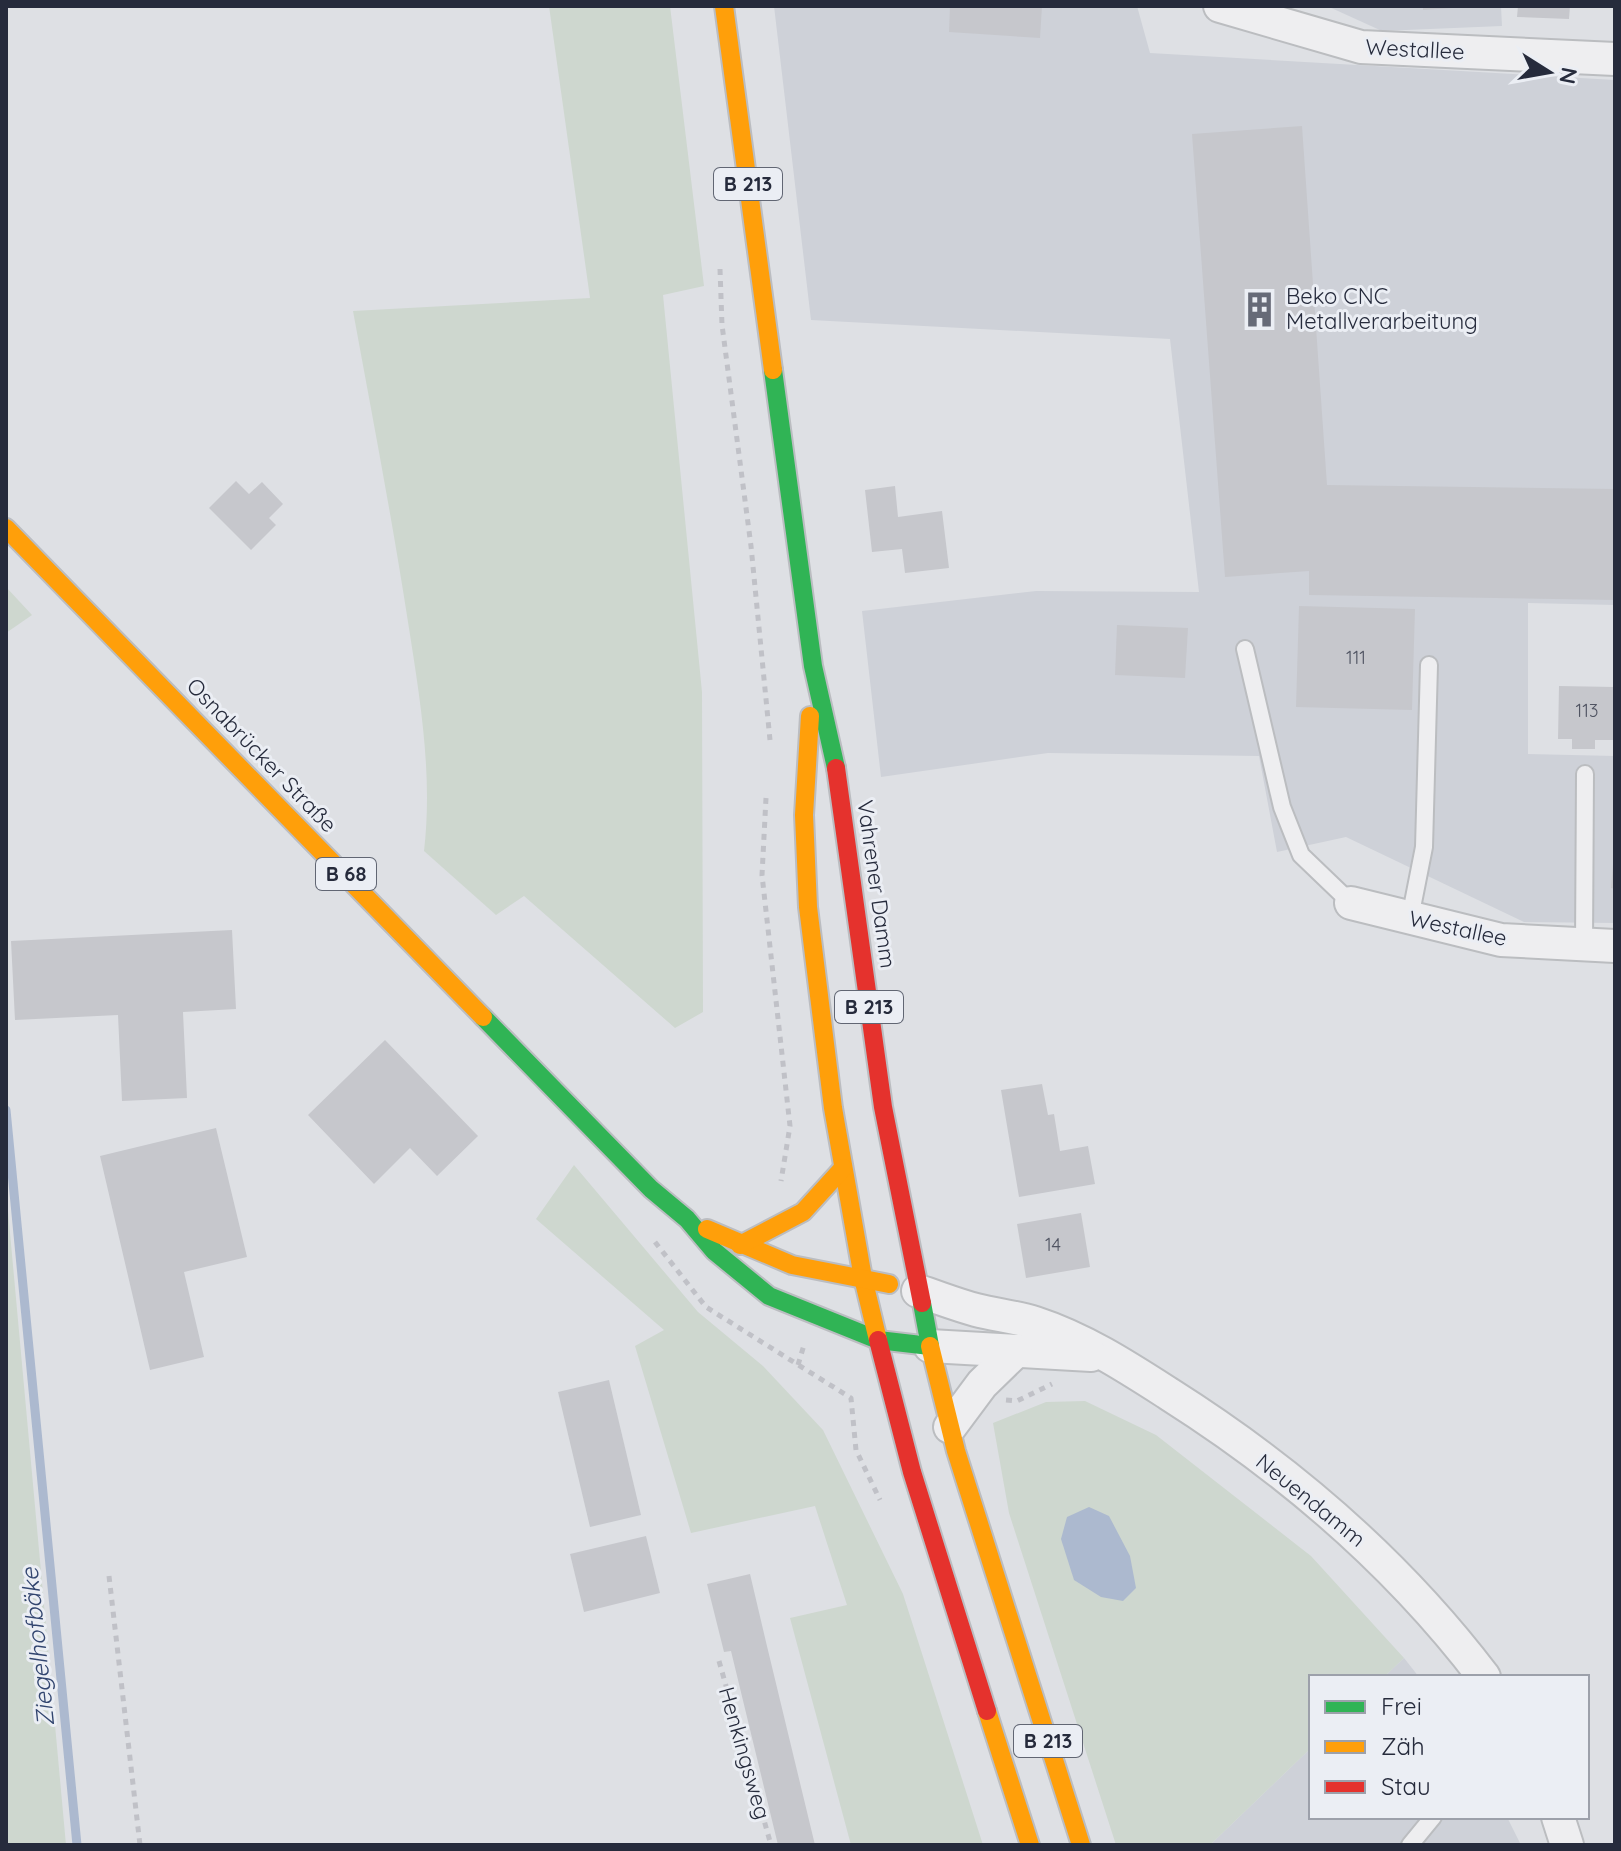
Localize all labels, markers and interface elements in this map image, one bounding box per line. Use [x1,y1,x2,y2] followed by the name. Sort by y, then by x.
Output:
[1365,32,1465,66] street label: Westallee
[1509,32,1589,112] north arrow
[1553,65,1584,86] text: N
[714,168,782,200] road number: B 213
[1286,282,1478,335] place label: Beko CNC Metallverarbeitung
[1241,290,1279,328] building icon: Beko CNC Metallverarbeitung
[1346,646,1366,669] house number: 111
[181,672,343,838] street label: Osnabrücker Straße
[1576,699,1598,722] house number: 113
[851,798,903,970] street label: Vahrener Damm
[316,858,376,890] road number: B 68
[1407,904,1509,952] street label: Westallee
[835,991,903,1023] road number: B 213
[1045,1233,1061,1256] house number: 14
[1251,1447,1371,1553] street label: Neuendamm
[14,1565,60,1728] water label: Ziegelhofbäke
[1309,1675,1589,1819] legend
[713,1683,777,1823] street label: Henkingsweg
[1381,1691,1422,1721] text: Frei
[1014,1725,1082,1757] road number: B 213
[1381,1731,1425,1761] text: Zäh
[1381,1771,1431,1801] text: Stau

